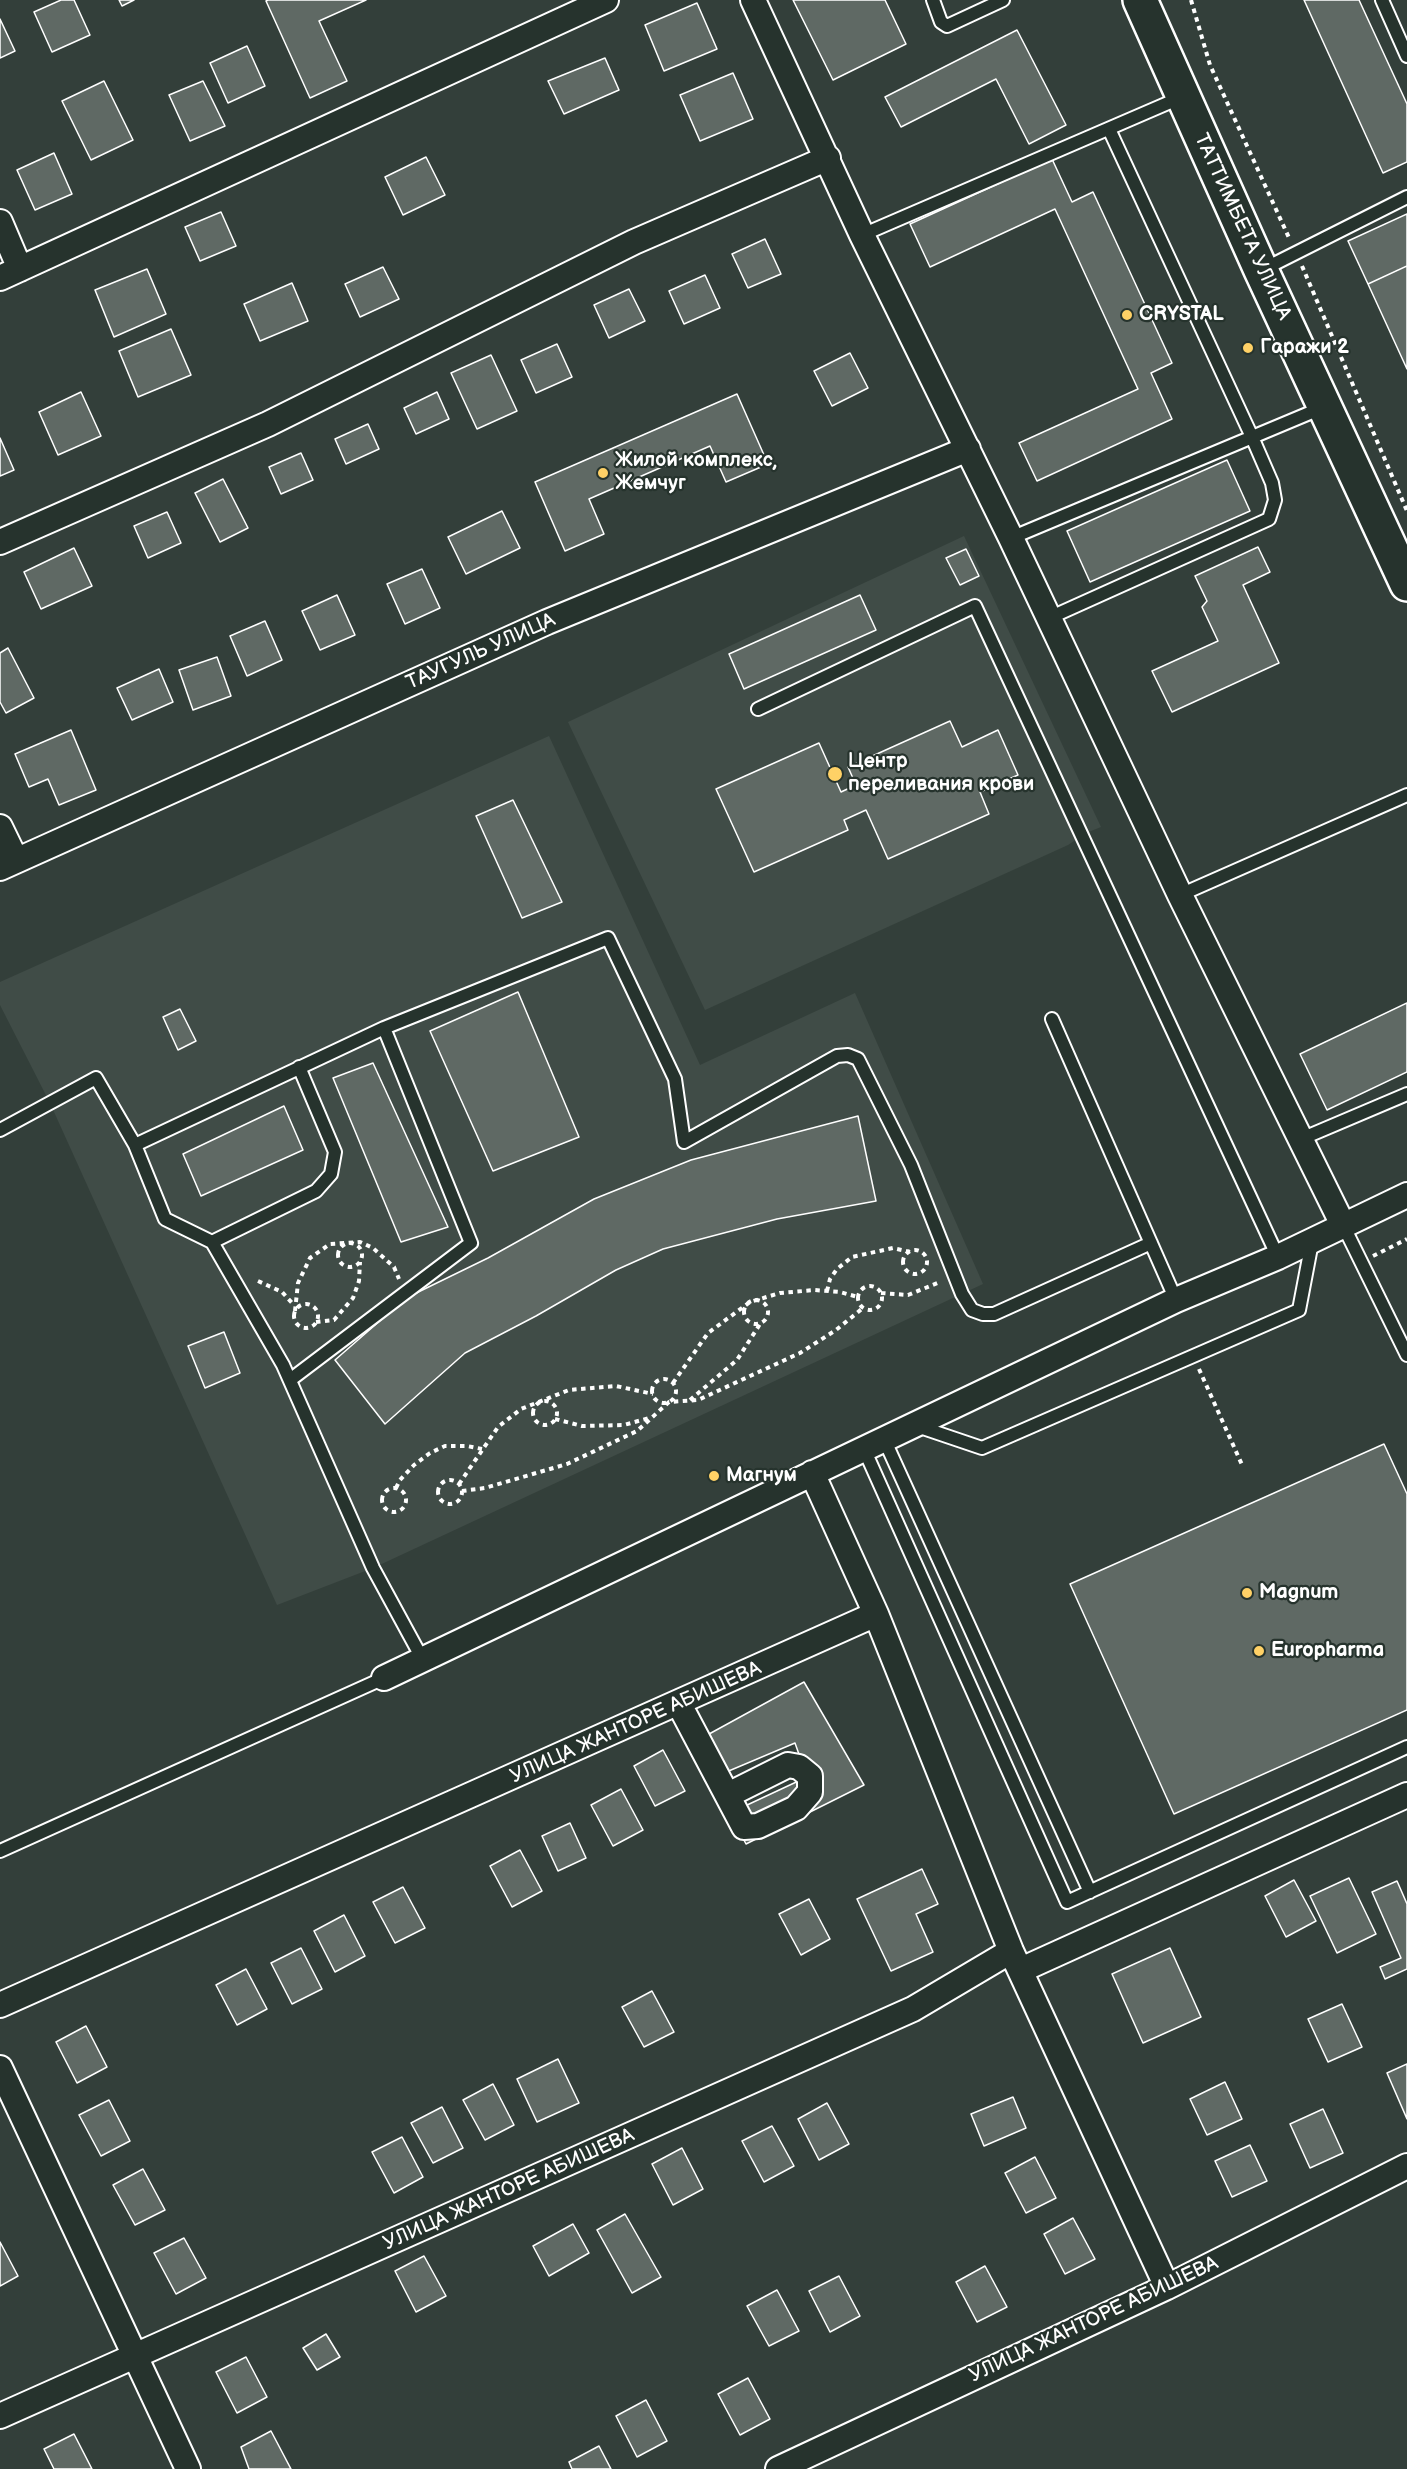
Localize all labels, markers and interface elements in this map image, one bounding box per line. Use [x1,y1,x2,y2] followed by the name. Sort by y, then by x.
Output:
[1188,130,1296,324] street label: ТАТТИМБЕТА УЛИЦА
[1139,303,1224,327] place label: CRYSTAL
[1120,308,1134,322] marker: CRYSTAL
[1260,336,1349,360] place label: Гаражи 2
[1241,341,1255,355] marker: Гаражи 2
[615,449,777,496] place label: Жилой комплекс, Жемчуг
[596,466,610,480] marker: Жилой комплекс, Жемчуг
[403,608,559,696] street label: ТАУГУЛЬ УЛИЦА
[848,750,1034,797] place label: Центр переливания крови
[826,765,844,783] marker: Центр переливания крови
[726,1464,797,1488] place label: Магнум
[707,1469,721,1483] marker: Магнум
[1259,1581,1338,1605] place label: Magnum
[1240,1586,1254,1600] marker: Magnum
[1271,1639,1384,1663] place label: Europharma
[1252,1644,1266,1658] marker: Europharma
[507,1657,765,1789] street label: УЛИЦА ЖАНТОРЕ АБИШЕВА
[380,2124,638,2256] street label: УЛИЦА ЖАНТОРЕ АБИШЕВА
[966,2252,1222,2388] street label: УЛИЦА ЖАНТОРЕ АБИШЕВА

